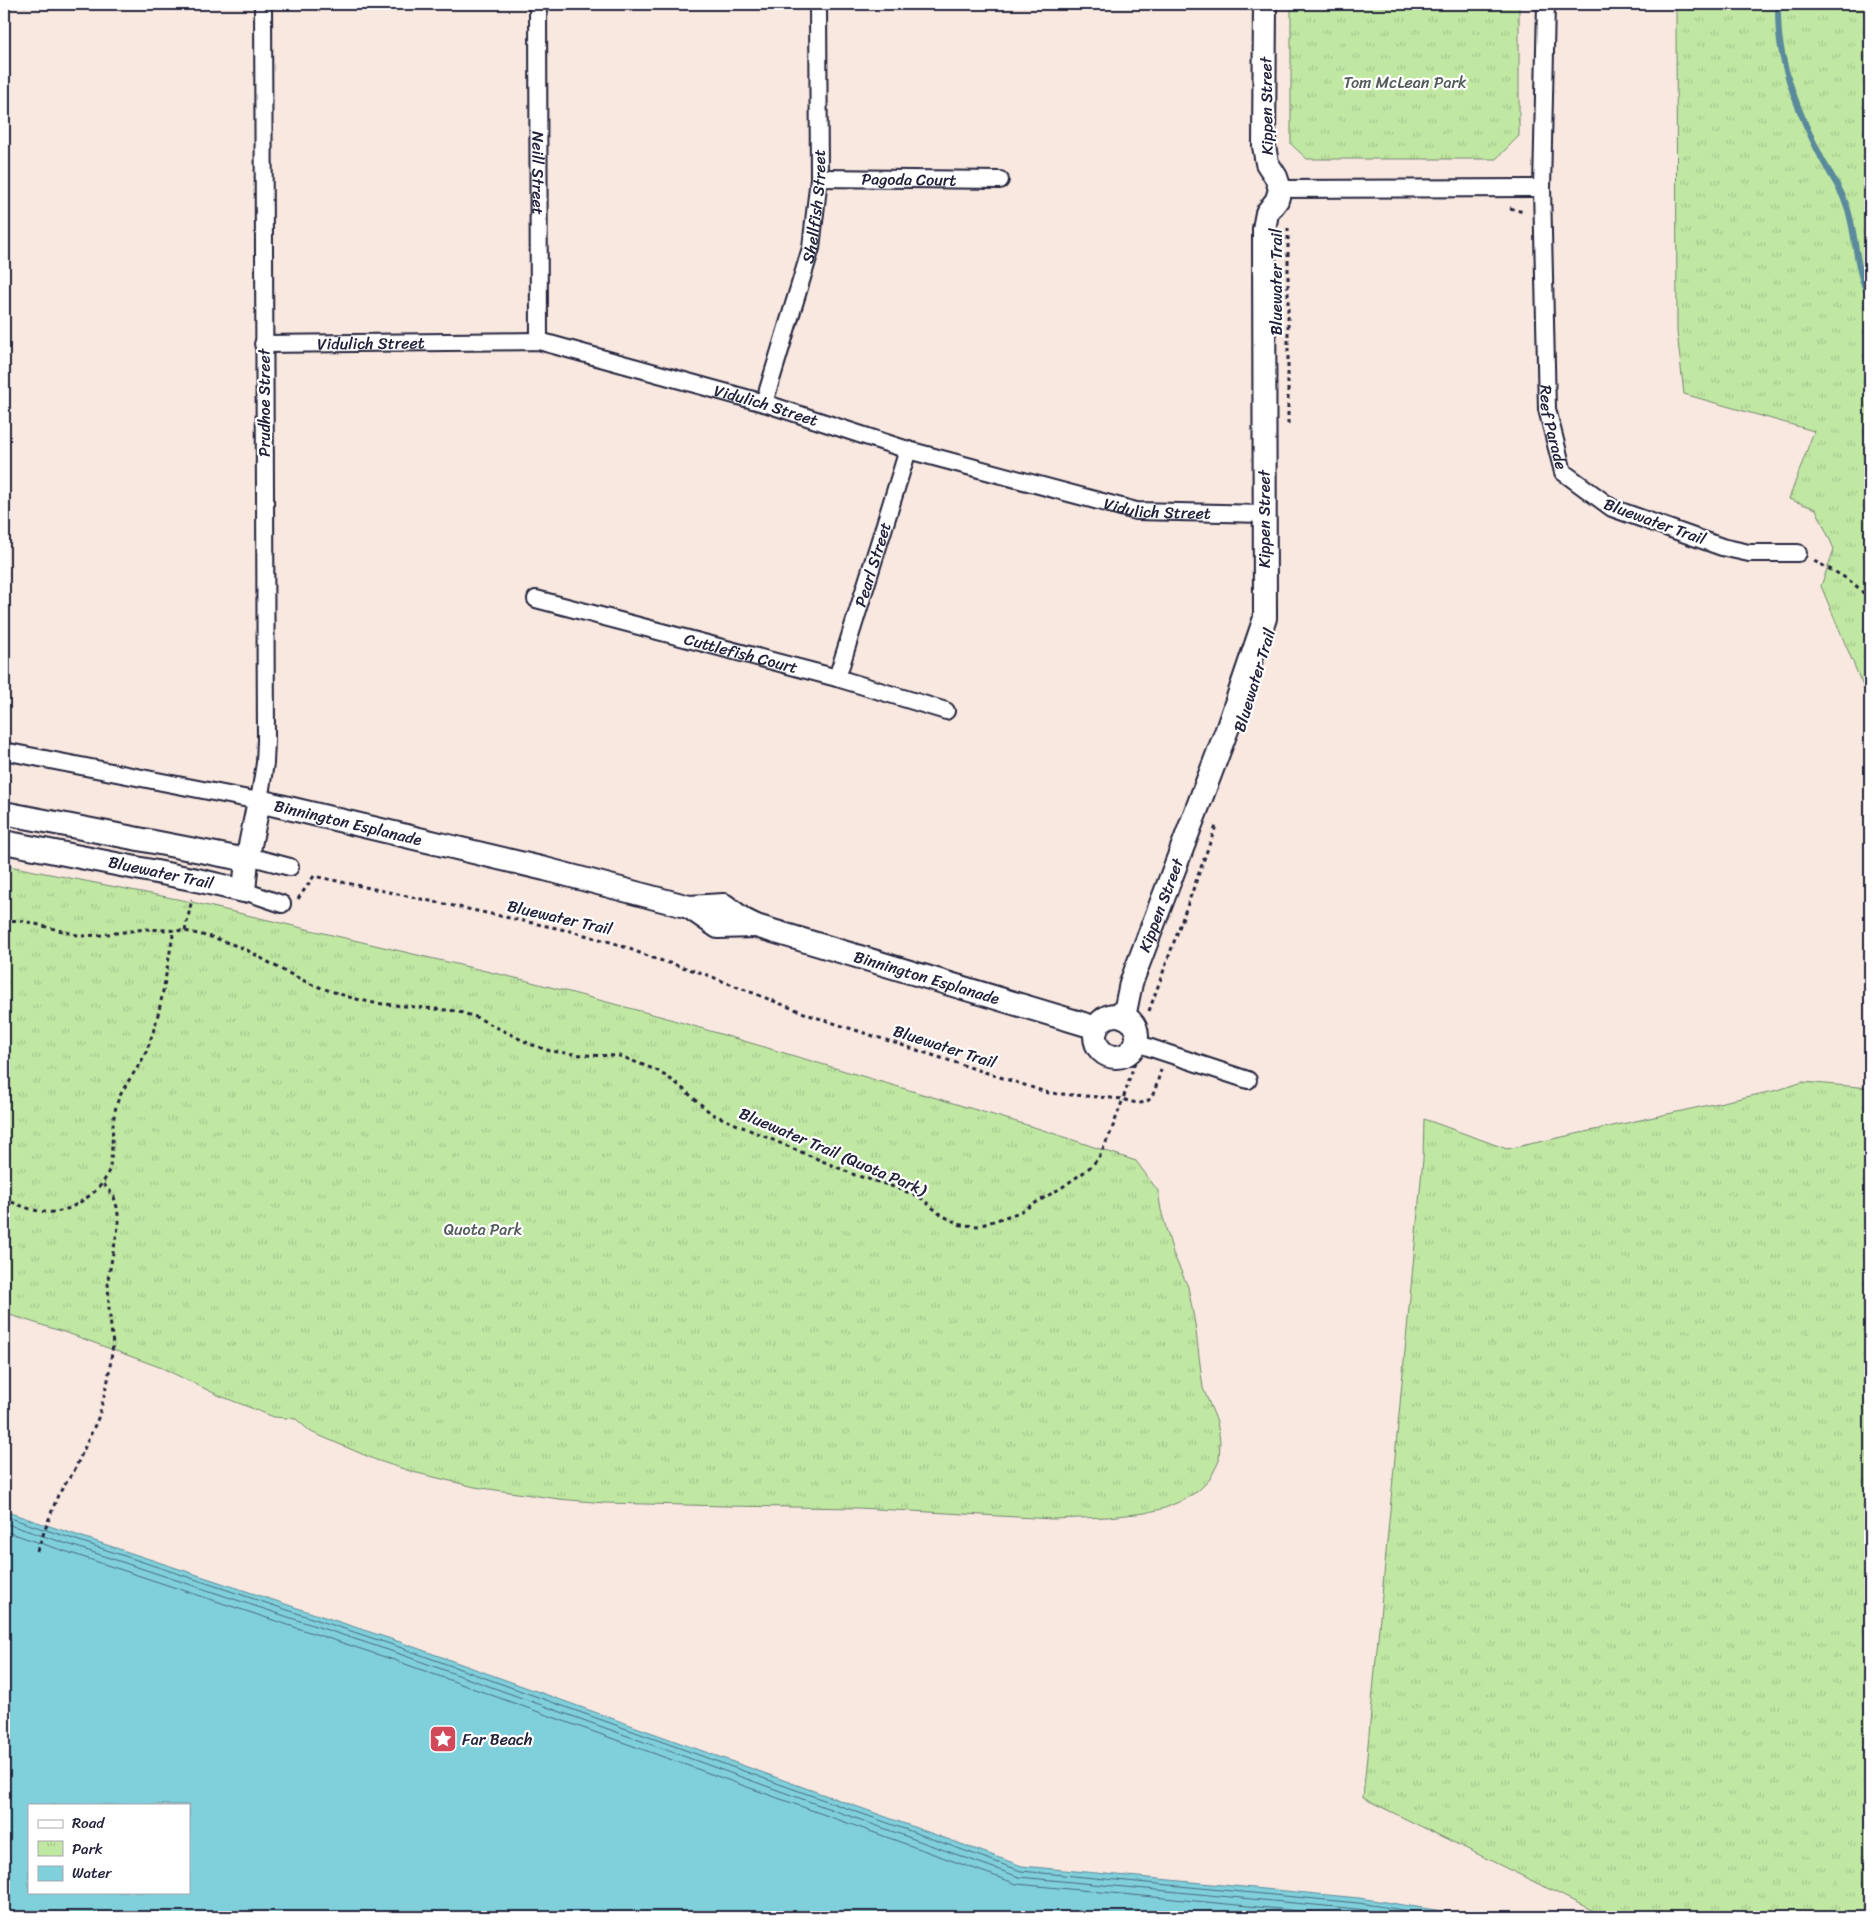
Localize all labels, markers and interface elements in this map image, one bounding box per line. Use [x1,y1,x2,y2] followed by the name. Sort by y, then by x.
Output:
[1251,56,1282,155] street label: Kippen Street
[1344,68,1467,97] park label: Tom McLean Park
[523,131,553,215] street label: Neill Street
[793,149,834,267] street label: Shellfish Street
[861,164,957,195] street label: Pagoda Court
[1262,228,1291,335] street label: Bluewater Trail
[317,328,425,358] street label: Vidulich Street
[250,348,279,457] street label: Prudhoe Street
[711,376,822,435] street label: Vidulich Street
[1531,384,1576,473] street label: Reef Parade
[1250,469,1279,568] street label: Kippen Street
[1101,489,1211,528] street label: Vidulich Street
[1600,490,1710,554] street label: Bluewater Trail
[846,518,900,611] street label: Pearl Street
[1225,624,1284,736] street label: Bluewater Trail
[681,625,801,682] street label: Cuttlefish Court
[271,791,425,854] street label: Binnington Esplanade
[106,847,217,898] street label: Bluewater Trail
[1130,854,1192,956] street label: Kippen Street
[505,891,616,944] street label: Bluewater Trail
[850,942,1003,1013] street label: Binnington Esplanade
[889,1016,1001,1077] street label: Bluewater Trail
[735,1099,932,1205] street label: Bluewater Trail (Quota Park)
[444,1215,522,1244] park label: Quota Park
[428,1724,458,1754] place icon: Far Beach
[462,1725,532,1754] place label: Far Beach
[28,1804,190,1894] legend
[72,1810,105,1836] text: Road
[72,1836,103,1862] text: Park
[72,1860,112,1886] text: Water

